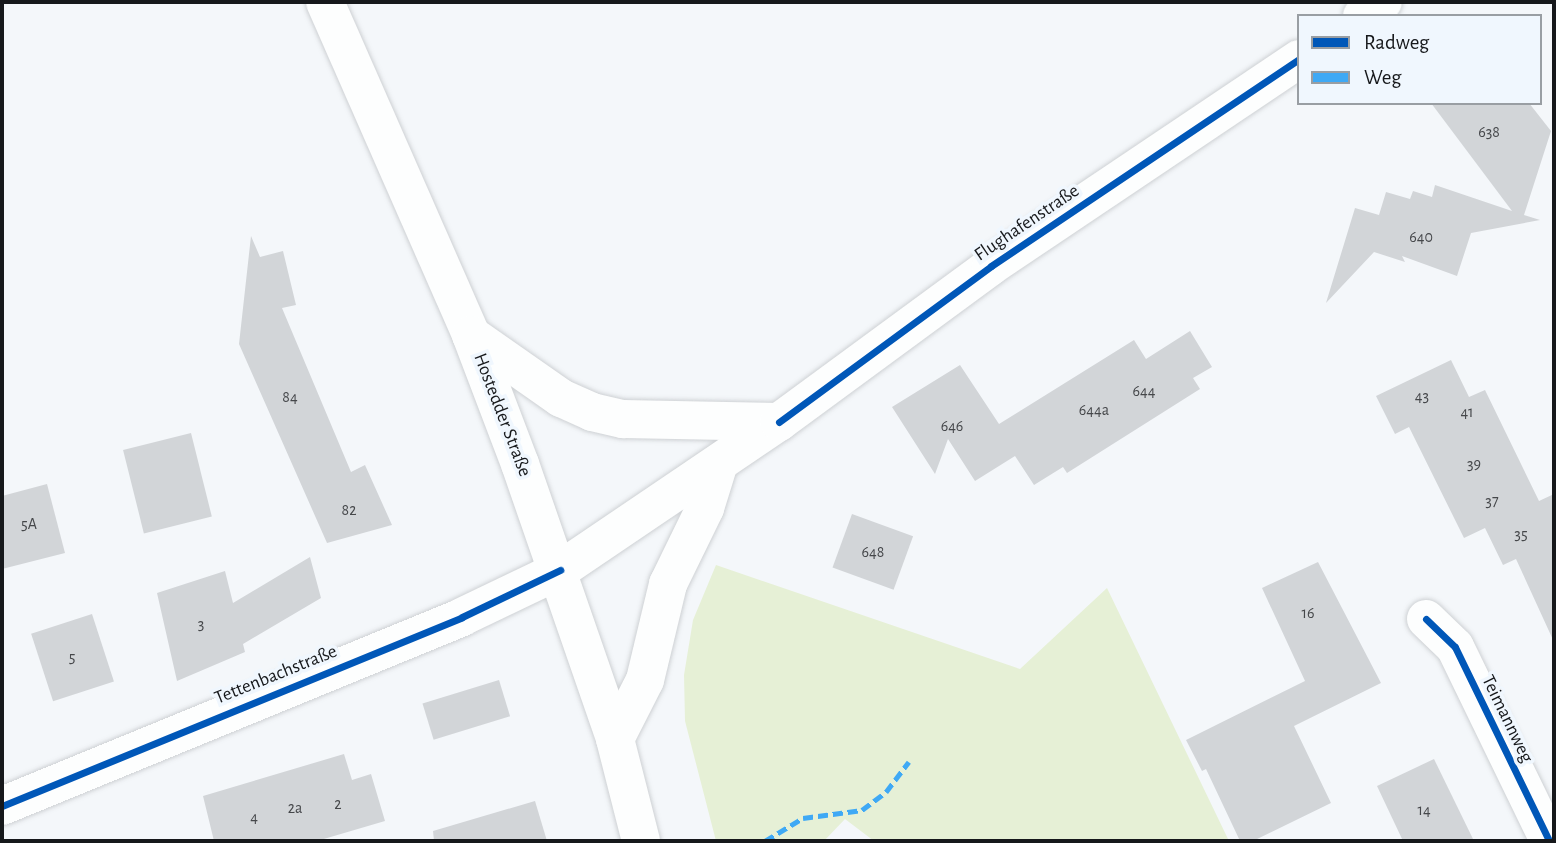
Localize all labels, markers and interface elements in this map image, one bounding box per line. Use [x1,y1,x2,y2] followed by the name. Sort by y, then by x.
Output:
[1297,14,1542,105] legend
[1364,32,1429,53] text: Radweg
[1364,67,1402,88] text: Weg
[1478,122,1500,142] house number: 638
[970,180,1084,266] street label: Flughafenstraße
[1409,227,1433,247] house number: 640
[468,350,536,480] street label: Hostedder Straße
[1133,381,1155,401] house number: 644
[1415,386,1429,406] house number: 43
[282,387,298,407] house number: 84
[1079,400,1109,420] house number: 644a
[1460,402,1474,422] house number: 41
[941,416,963,436] house number: 646
[1467,454,1481,474] house number: 39
[1485,491,1499,511] house number: 37
[342,500,356,520] house number: 82
[21,514,37,534] house number: 5A
[1514,524,1528,544] house number: 35
[862,542,884,562] house number: 648
[1301,603,1315,623] house number: 16
[198,614,204,634] house number: 3
[211,640,341,710] street label: Tettenbachstraße
[69,647,75,667] house number: 5
[1476,671,1538,767] street label: Teimannweg
[334,794,342,814] house number: 2
[288,798,302,818] house number: 2a
[1417,800,1431,820] house number: 14
[250,807,258,827] house number: 4

